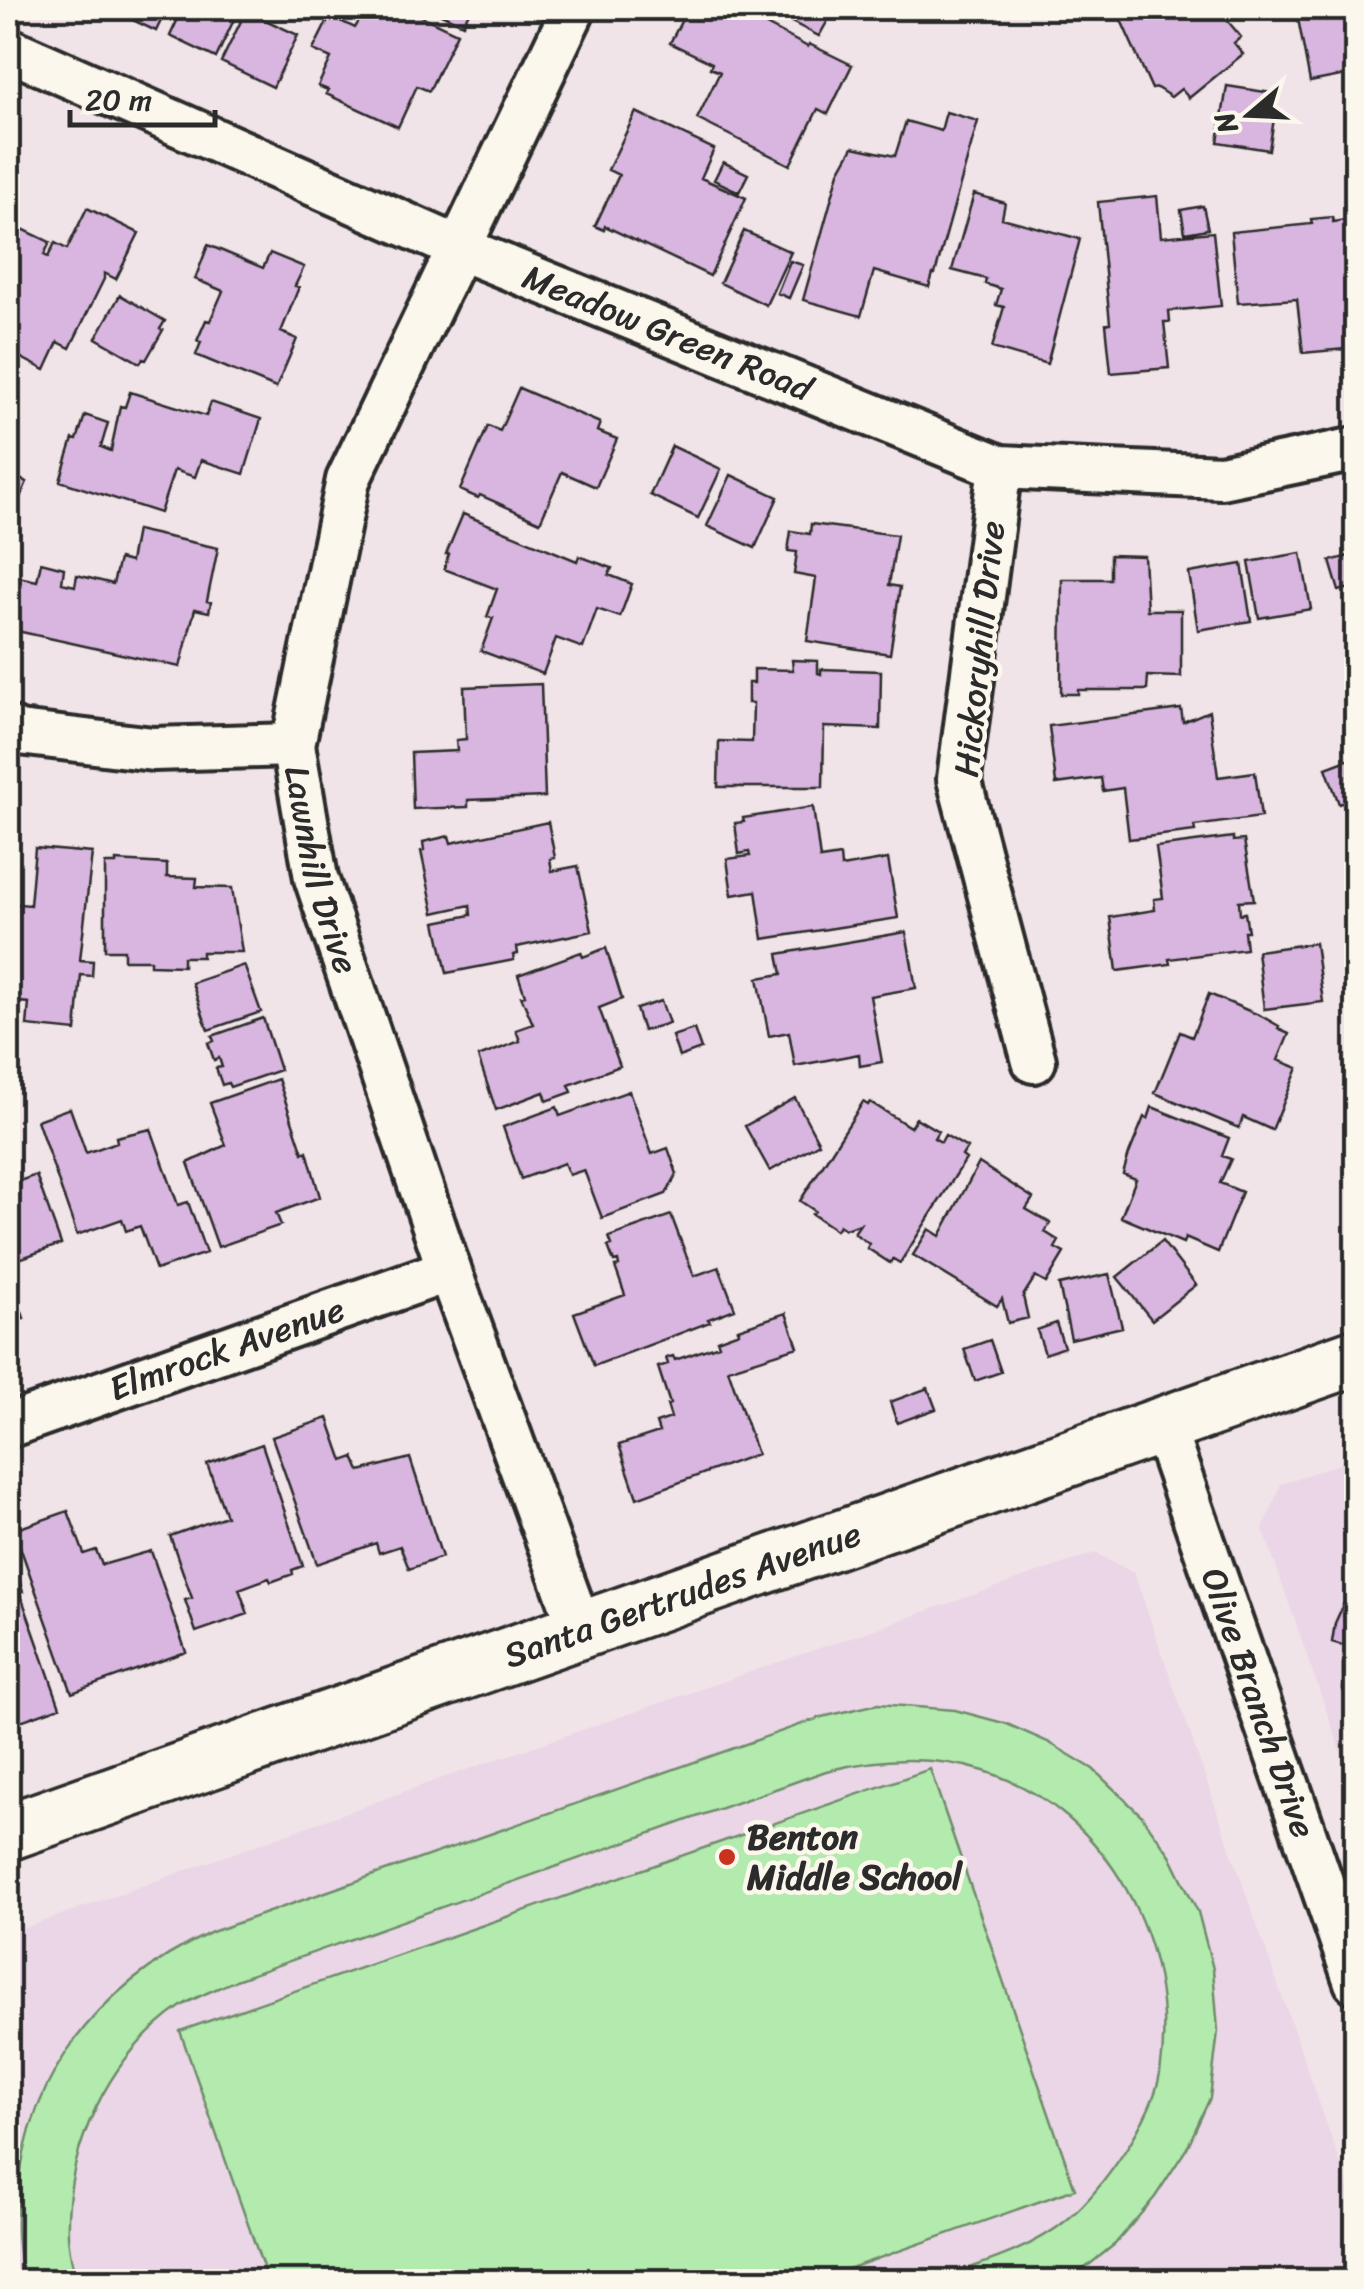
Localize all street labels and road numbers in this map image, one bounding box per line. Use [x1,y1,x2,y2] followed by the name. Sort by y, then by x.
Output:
[513,246,824,420] street label: Meadow Green Road
[935,518,1023,780] street label: Hickoryhill Drive
[266,761,377,982] street label: Lawnhill Drive
[100,1278,353,1419] street label: Elmrock Avenue
[495,1503,870,1686] street label: Santa Gertrudes Avenue
[1183,1559,1335,1847] street label: Olive Branch Drive

